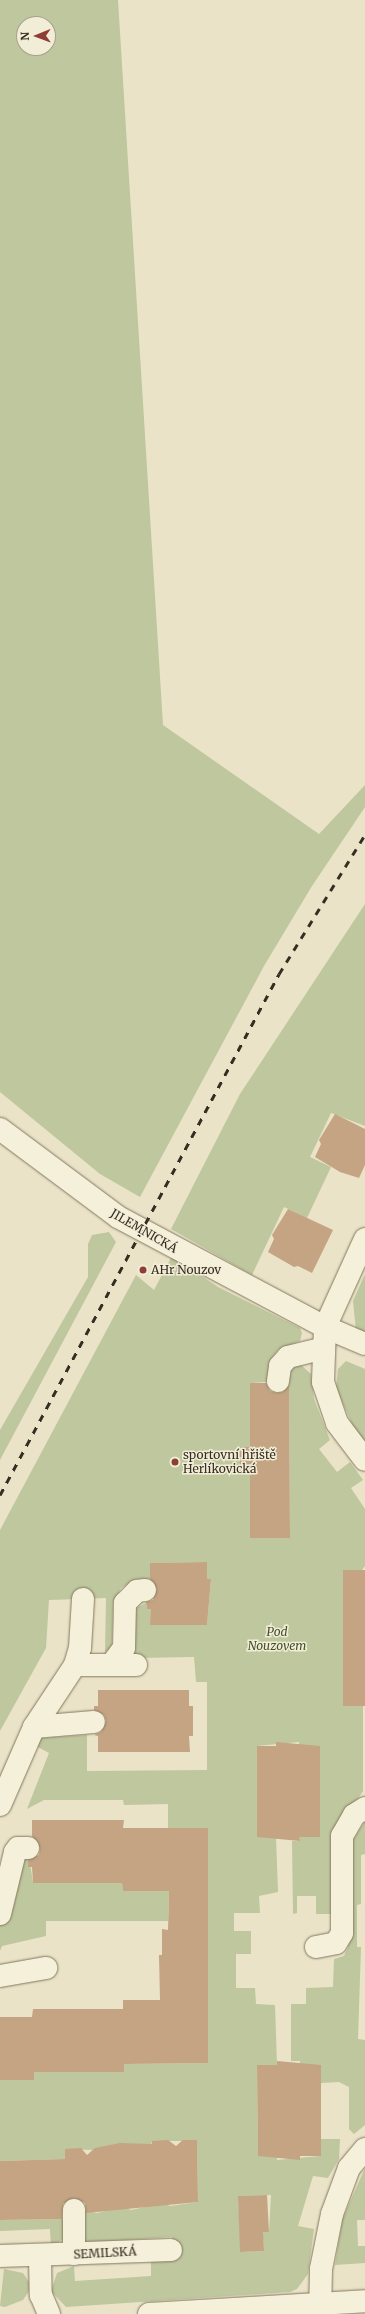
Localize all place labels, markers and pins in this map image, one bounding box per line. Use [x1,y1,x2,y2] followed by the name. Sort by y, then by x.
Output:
[151,1263,221,1277] place label: AHr Nouzov
[138,1265,148,1275] marker: AHr Nouzov
[183,1448,276,1476] place label: sportovní hřiště Herlíkovická
[170,1457,180,1467] marker: sportovní hřiště Herlíkovická

